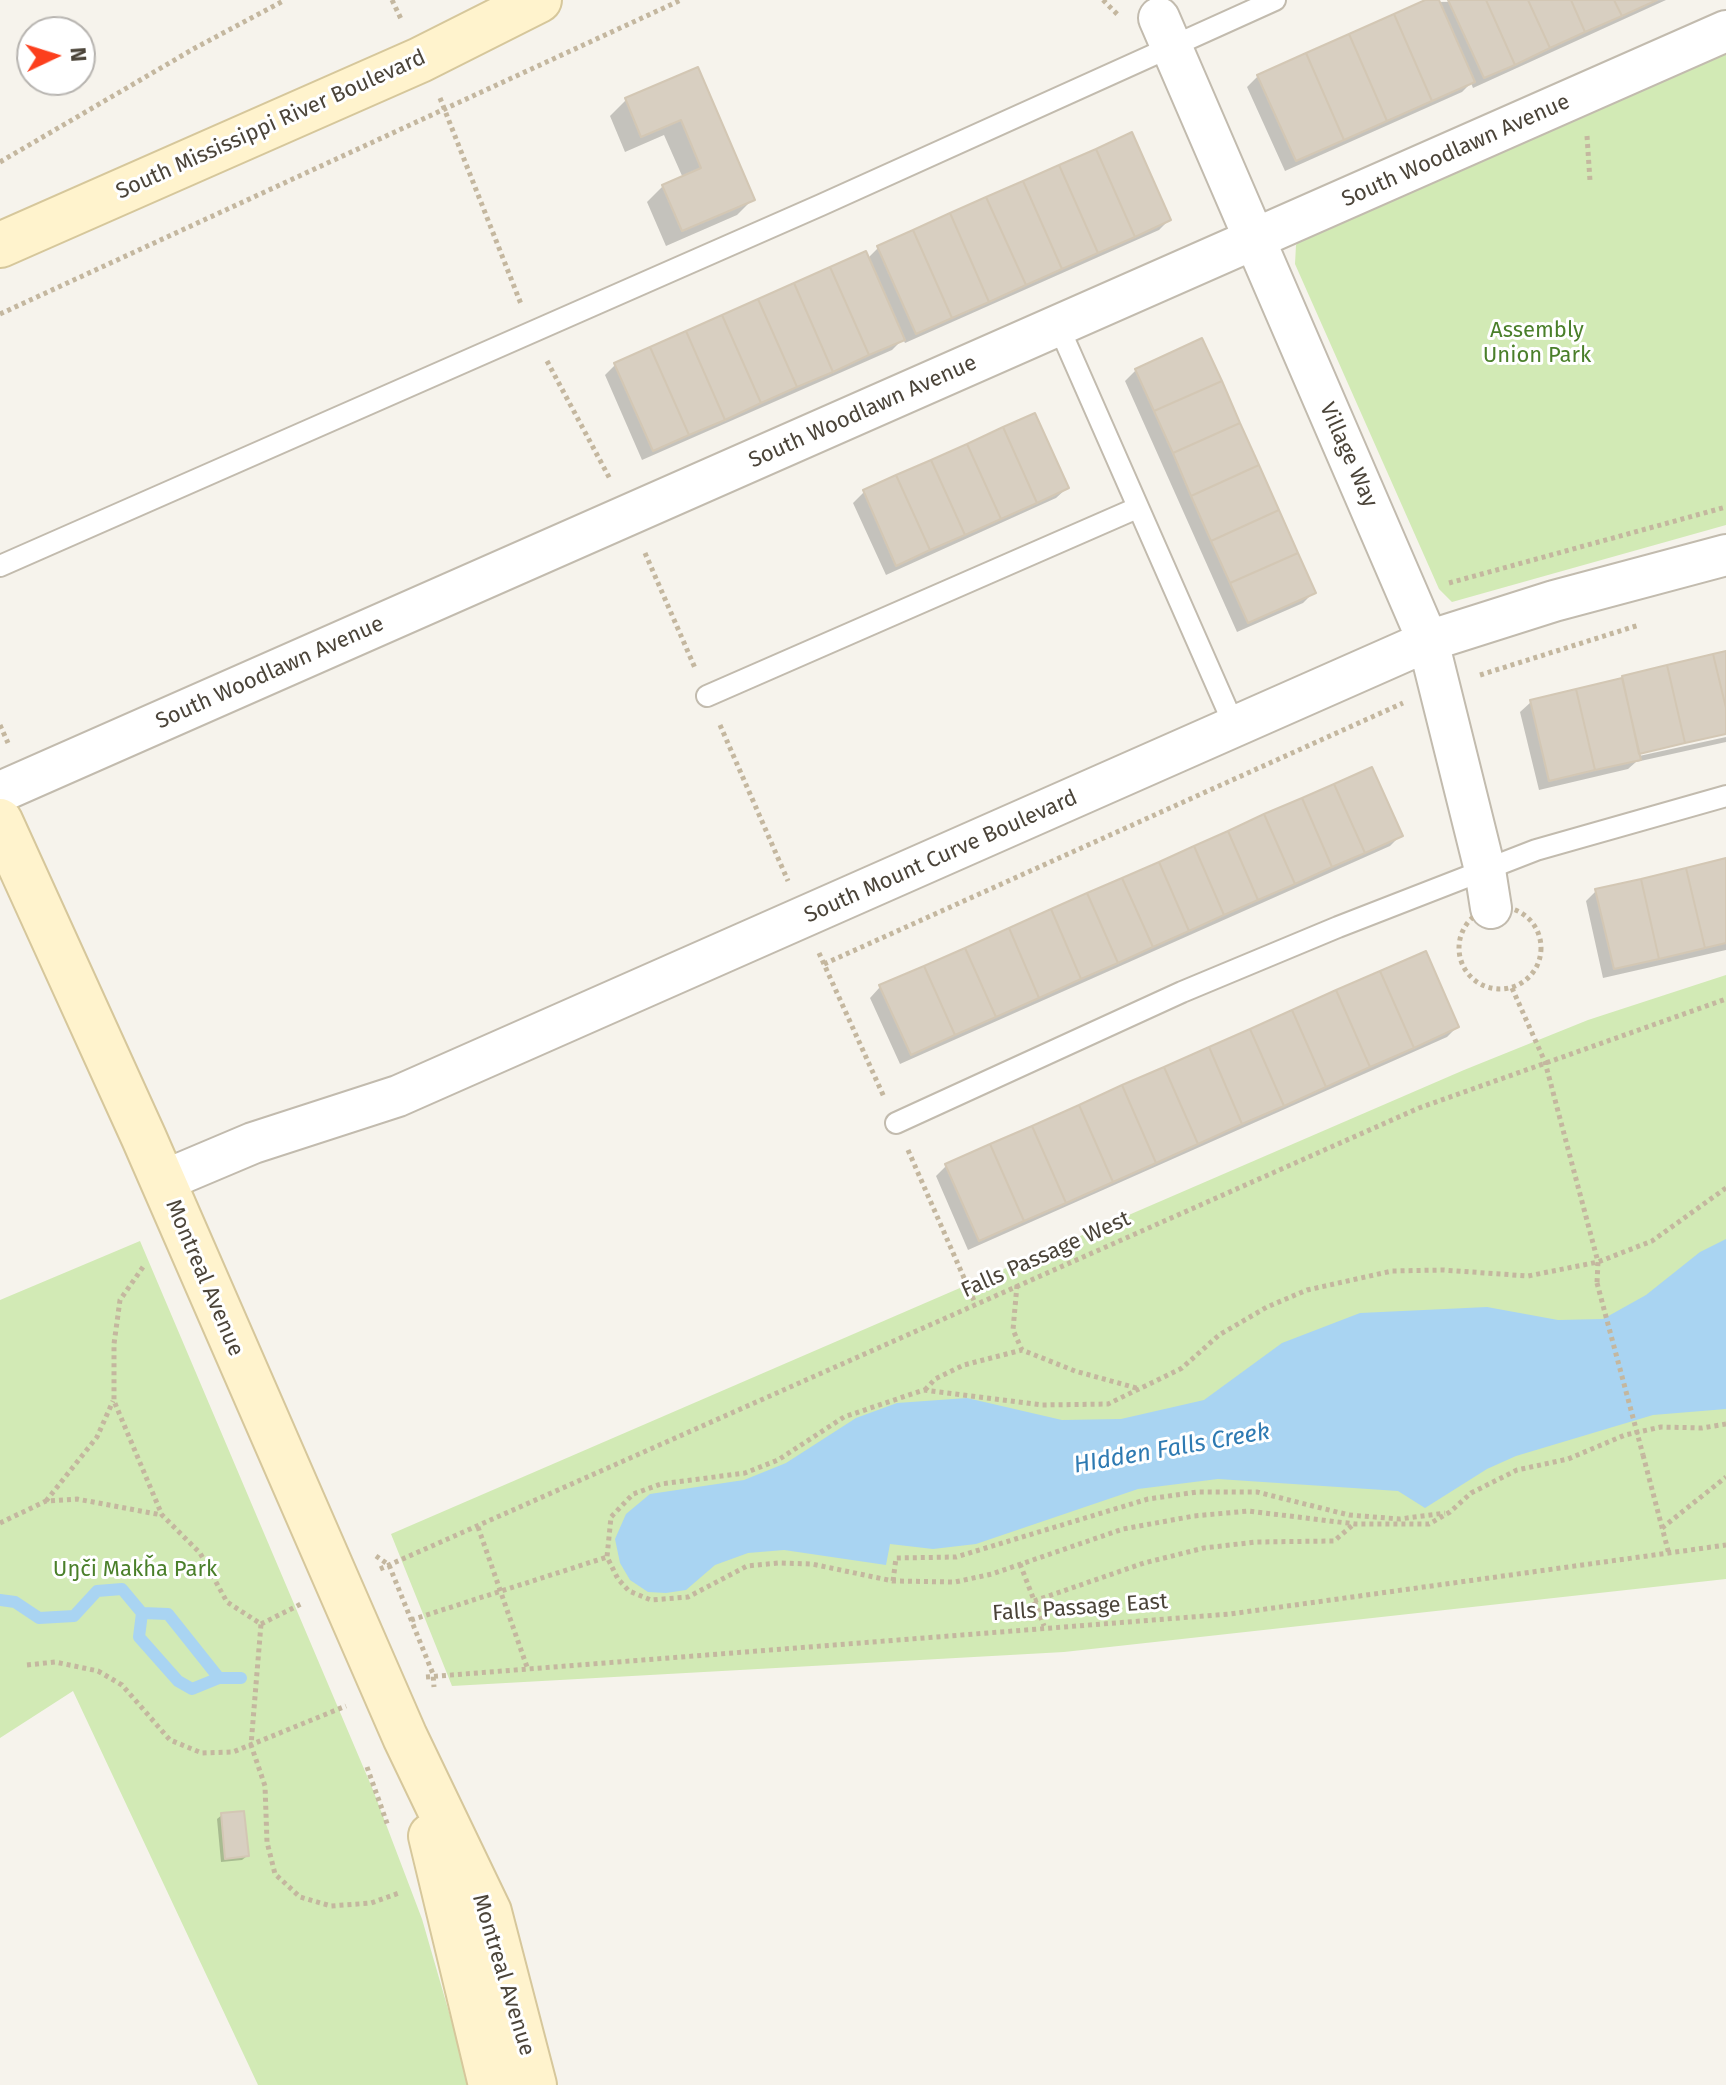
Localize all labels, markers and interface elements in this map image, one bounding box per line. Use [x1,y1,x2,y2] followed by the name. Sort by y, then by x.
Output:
[16,16,96,96] north arrow
[112,45,430,205] street label: South Mississippi River Boulevard
[64,46,92,63] text: N
[1338,89,1574,213] street label: South Woodlawn Avenue
[1483,318,1591,370] park label: Assembly Union Park
[745,350,981,474] street label: South Woodlawn Avenue
[1313,399,1383,511] street label: Village Way
[152,611,388,735] street label: South Woodlawn Avenue
[800,785,1082,929] street label: South Mount Curve Boulevard
[159,1196,249,1360] street label: Montreal Avenue
[957,1206,1135,1304] street label: Falls Passage West
[1072,1418,1272,1480] water label: HIdden Falls Creek
[53,1557,217,1583] park label: Uŋči Makȟa Park
[991,1589,1169,1627] street label: Falls Passage East
[466,1891,540,2059] street label: Montreal Avenue

